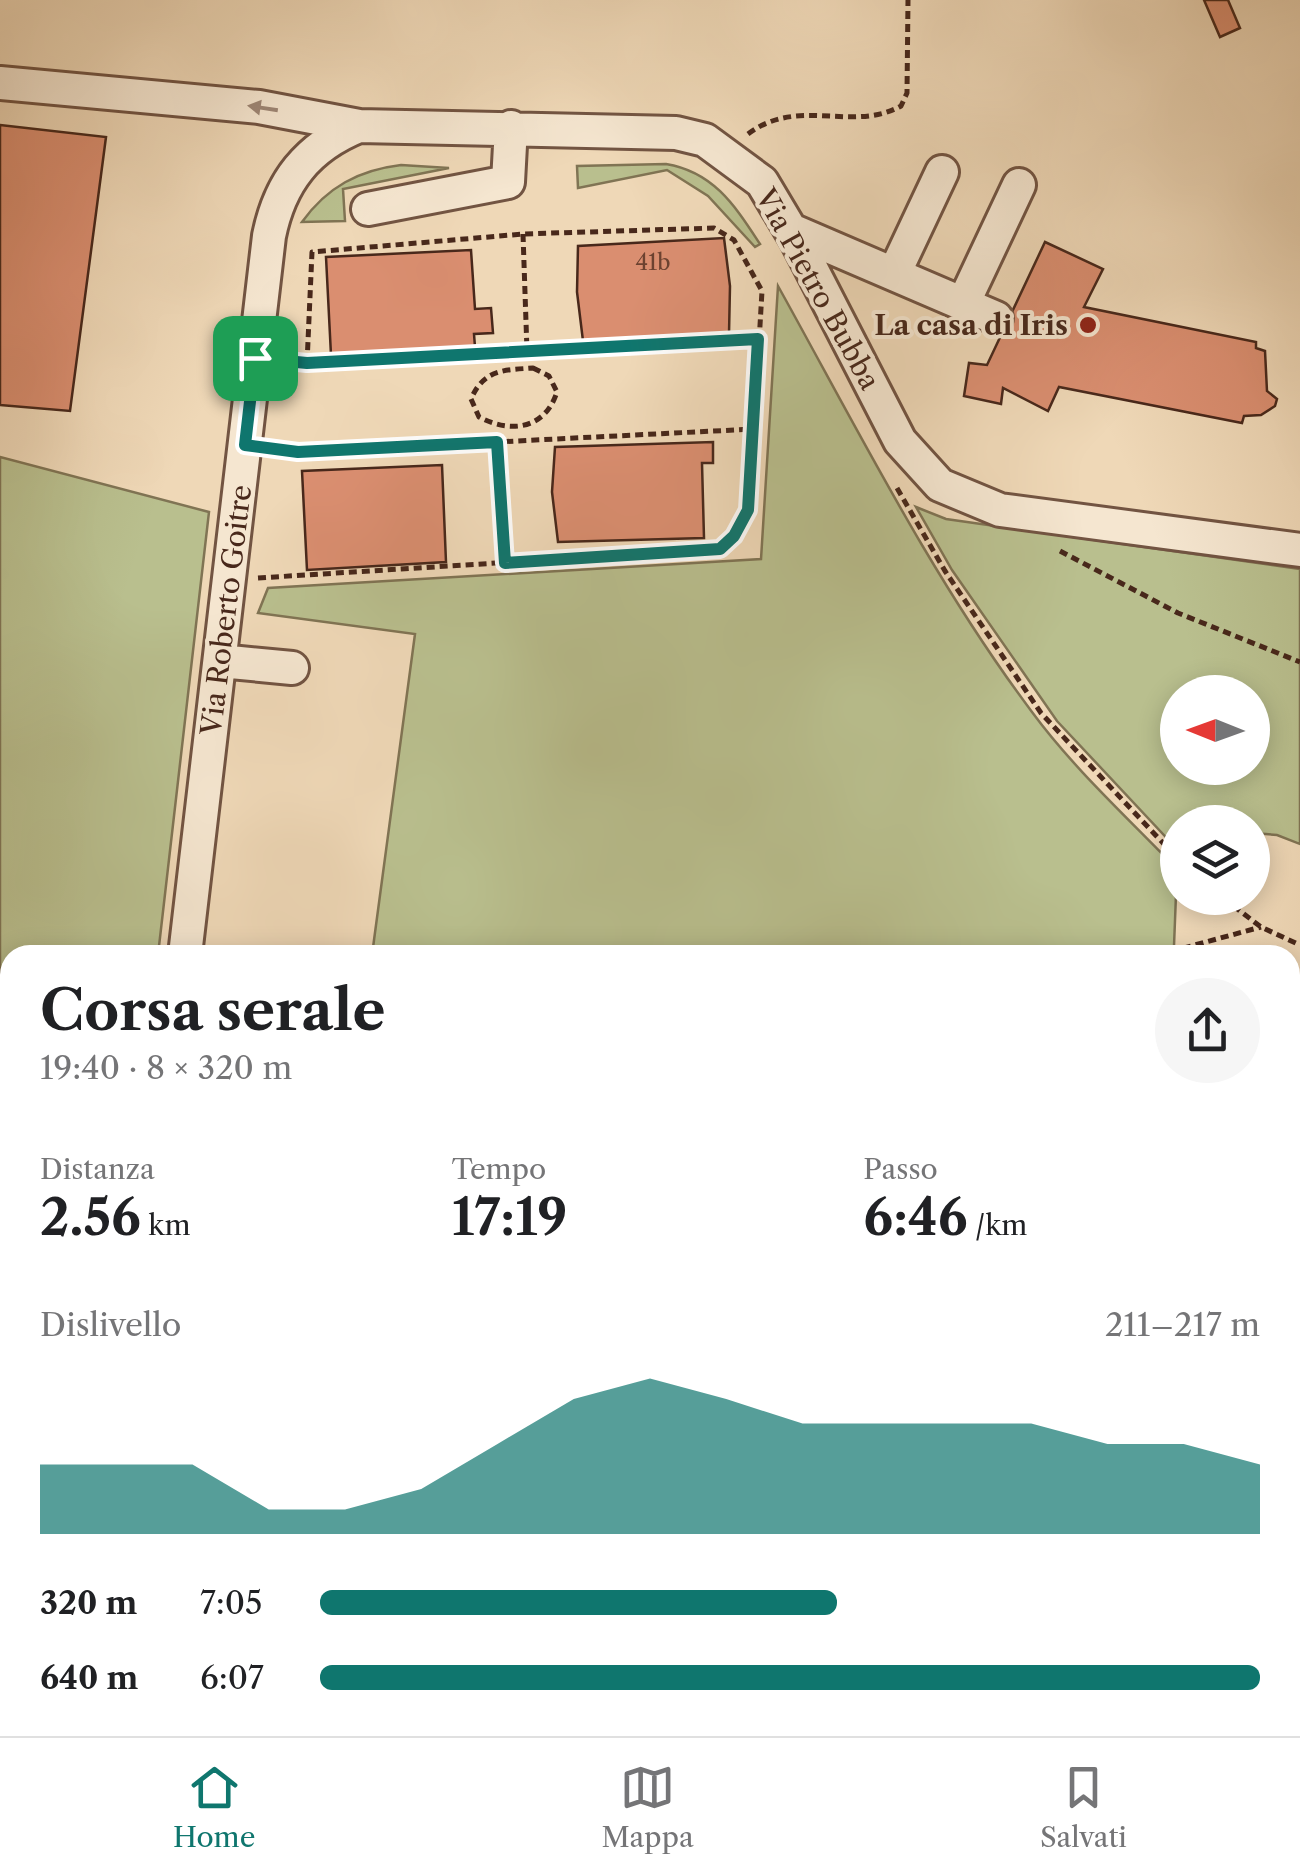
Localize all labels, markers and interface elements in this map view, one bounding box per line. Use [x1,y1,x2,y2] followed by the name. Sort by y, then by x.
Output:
[246,100,278,116] one-way arrow
[748,182,887,396] street label: Via Pietro Bubba
[635,249,671,276] house number: 41b
[874,308,1068,342] place label: La casa di Iris
[1077,314,1099,336] marker: La casa di Iris
[213,316,298,401] pin
[228,331,283,386] icon: arrive
[194,483,258,738] street label: Via Roberto Goitre
[1160,675,1270,785] north arrow
[1160,675,1270,915] map controls
[1160,805,1270,915] button: layers
[40,977,385,1044] text: Corsa serale
[1155,978,1260,1083] button: share
[40,1048,292,1087] text: 19:40 · 8 × 320 m
[40,1152,155,1186] text: Distanza
[452,1152,546,1186] text: Tempo
[863,1152,938,1186] text: Passo
[40,1186,141,1248] text: 2.56
[452,1186,567,1248] text: 17:19
[863,1186,968,1248] text: 6:46
[141,1208,191,1242] text: km
[968,1208,1027,1242] text: /km
[40,1305,182,1344] text: Dislivello
[1105,1305,1260,1344] text: 211–217 m
[40,1583,137,1622] text: 320 m
[200,1583,262,1622] text: 7:05
[40,1658,138,1697] text: 640 m
[200,1658,264,1697] text: 6:07
[173,1760,255,1854] tab: Home
[602,1760,694,1854] tab: Mappa
[1040,1760,1127,1854] tab: Salvati

